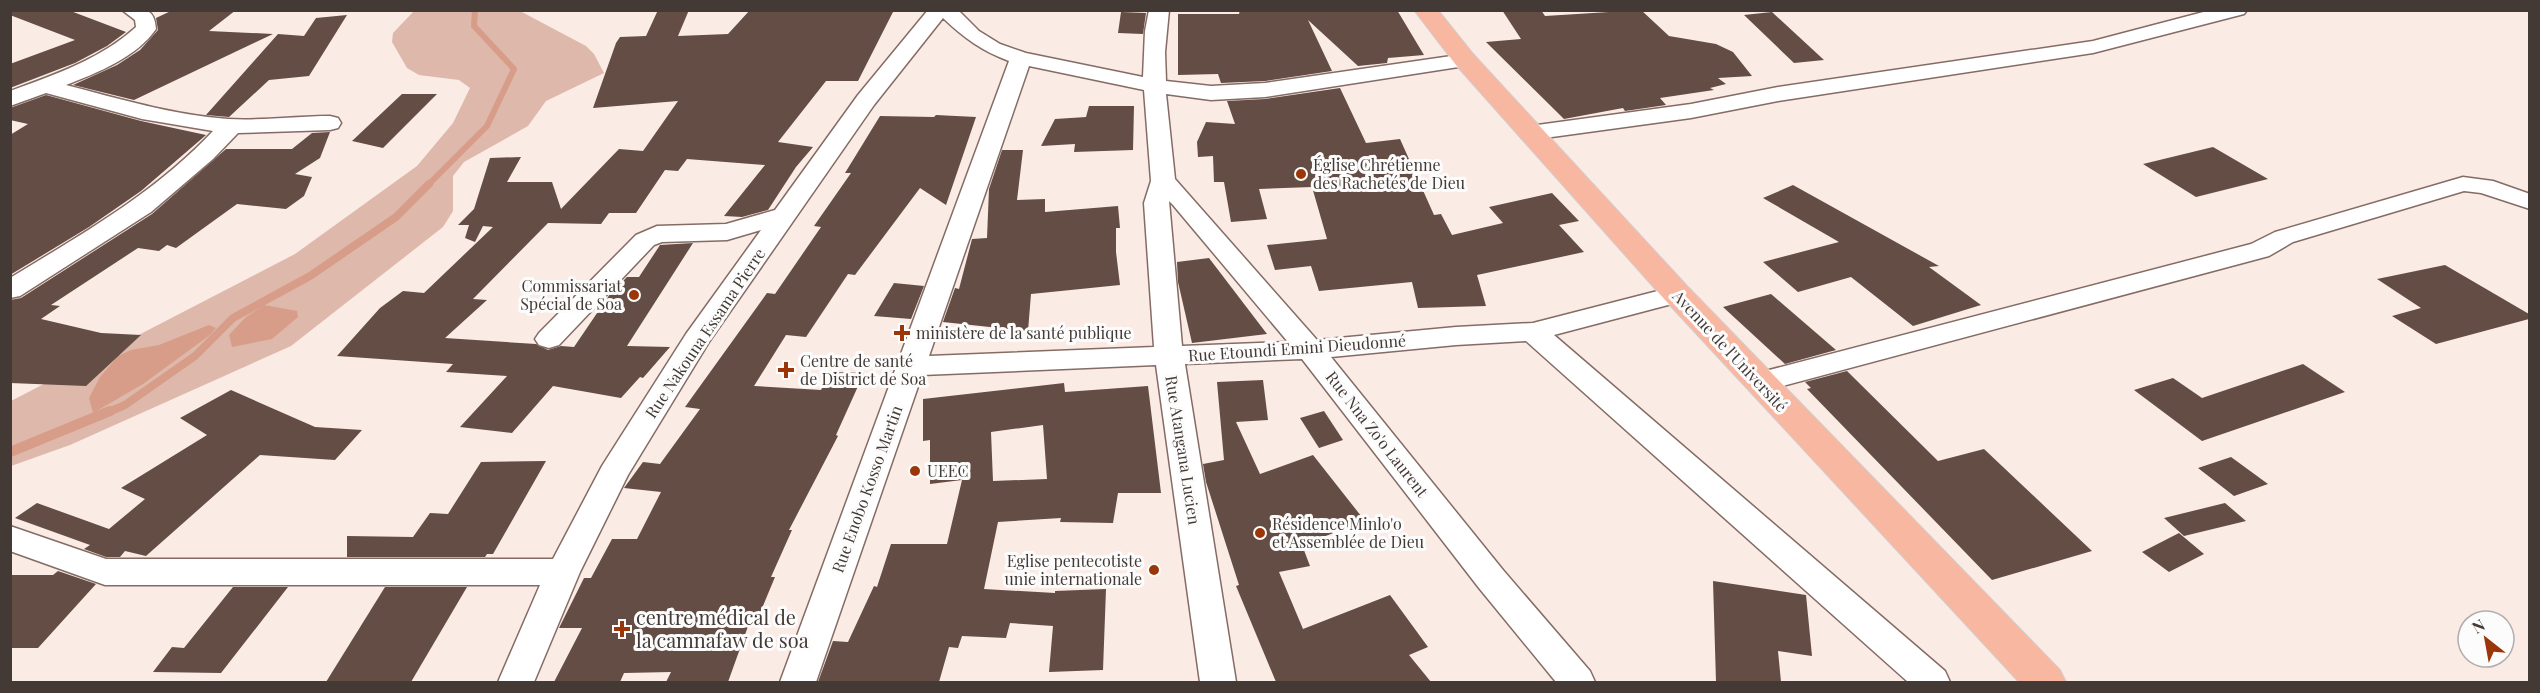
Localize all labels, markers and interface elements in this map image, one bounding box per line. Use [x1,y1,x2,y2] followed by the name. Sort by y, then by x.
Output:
[1313,154,1465,193] place label: Église Chrétienne des Rachetés de Dieu
[1294,167,1308,181] marker: Église Chrétienne des Rachetés de Dieu
[640,244,769,422] street label: Rue Nakouna Essama Pierre
[520,275,622,314] place label: Commissariat Spécial de Soa
[1668,285,1792,416] street label: Avenue de l'Université
[627,288,641,302] marker: Commissariat Spécial de Soa
[916,322,1132,343] place label: ministère de la santé publique
[893,324,911,342] marker: ministère de la santé publique
[1187,329,1407,366] street label: Rue Etoundi Emini Dieudonné
[800,350,926,389] place label: Centre de santé de District de Soa
[777,361,795,379] marker: Centre de santé de District de Soa
[1322,366,1433,501] street label: Rue Nna Zo'o Laurent
[1161,374,1206,526] street label: Rue Atangana Lucien
[826,402,907,575] street label: Rue Enobo Kosso Martin
[927,460,968,481] place label: UEEC
[908,464,922,478] marker: UEEC
[1272,513,1424,552] place label: Résidence Minlo'o et Assemblée de Dieu
[1253,526,1267,540] marker: Résidence Minlo'o et Assemblée de Dieu
[1005,550,1142,589] place label: Eglise pentecotiste unie internationale
[1147,563,1161,577] marker: Eglise pentecotiste unie internationale
[636,603,809,653] place label: centre médical de la camnafaw de soa
[2456,609,2516,669] north arrow
[2468,614,2489,638] text: N
[613,620,631,638] marker: centre médical de la camnafaw de soa

